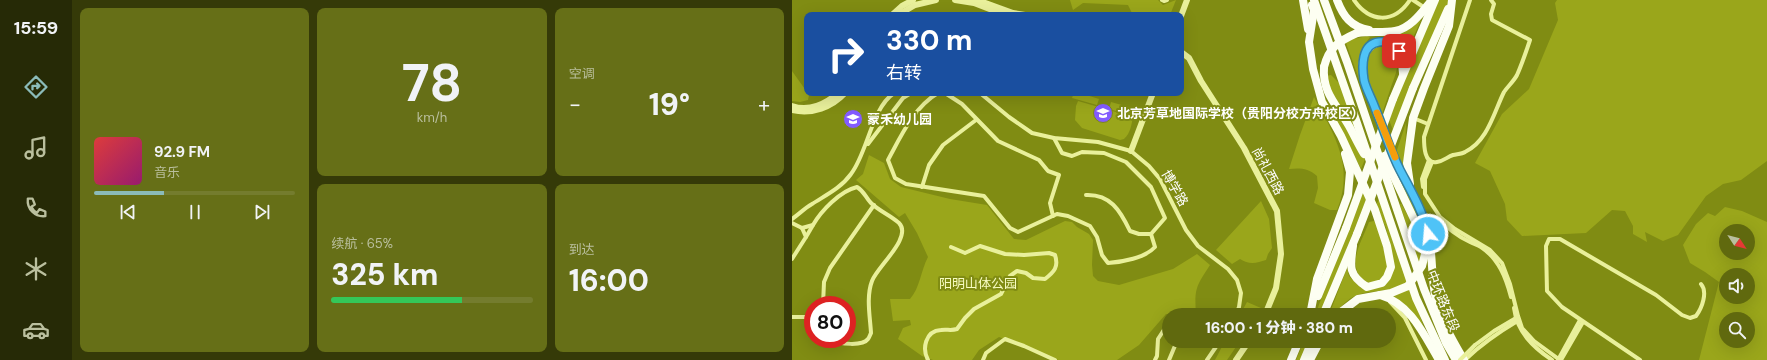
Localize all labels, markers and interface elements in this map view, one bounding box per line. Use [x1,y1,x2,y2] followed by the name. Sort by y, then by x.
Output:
[14,16,58,40] text: 15:59
[886,22,972,59] text: 330 m
[820,28,872,80] icon: right
[1382,34,1416,68] pin
[1388,40,1410,62] icon: arrive
[402,49,462,117] text: 78
[886,61,922,85] text: 右转
[569,65,595,82] text: 空调
[22,73,50,101] icon: directions
[649,85,690,124] text: 19°
[569,90,581,119] text: −
[758,90,770,119] text: +
[1092,102,1114,124] school or university icon: 北京芳草地国际学校（贵阳分校方舟校区）
[1117,105,1364,122] place label: 北京芳草地国际学校（贵阳分校方舟校区）
[842,108,864,130] school or university icon: 蒙禾幼儿园
[417,109,447,126] text: km/h
[867,111,932,128] place label: 蒙禾幼儿园
[22,134,50,162] icon: music
[154,142,210,162] text: 92.9 FM
[1248,144,1288,198] street label: 尚礼西路
[154,164,180,181] text: 音乐
[1158,167,1192,209] street label: 博学路
[22,194,50,222] icon: phone
[117,201,139,223] icon: previous
[184,201,206,223] icon: pause
[251,201,273,223] icon: next
[1407,213,1449,255] position arrow
[1719,224,1755,260] north arrow
[1719,224,1755,348] map controls
[331,235,393,252] text: 续航 · 65%
[569,241,595,258] text: 到达
[22,255,50,283] icon: climate
[331,255,438,294] text: 325 km
[569,261,649,300] text: 16:00
[1423,268,1463,334] street label: 中环路东段
[1719,268,1755,304] button: sound
[939,275,1017,292] park label: 阳明山体公园
[804,296,856,348] speed limit sign: 80
[1719,312,1755,348] button: search
[22,316,50,344] icon: car
[1205,318,1353,338] text: 16:00 · 1 分钟 · 380 m

